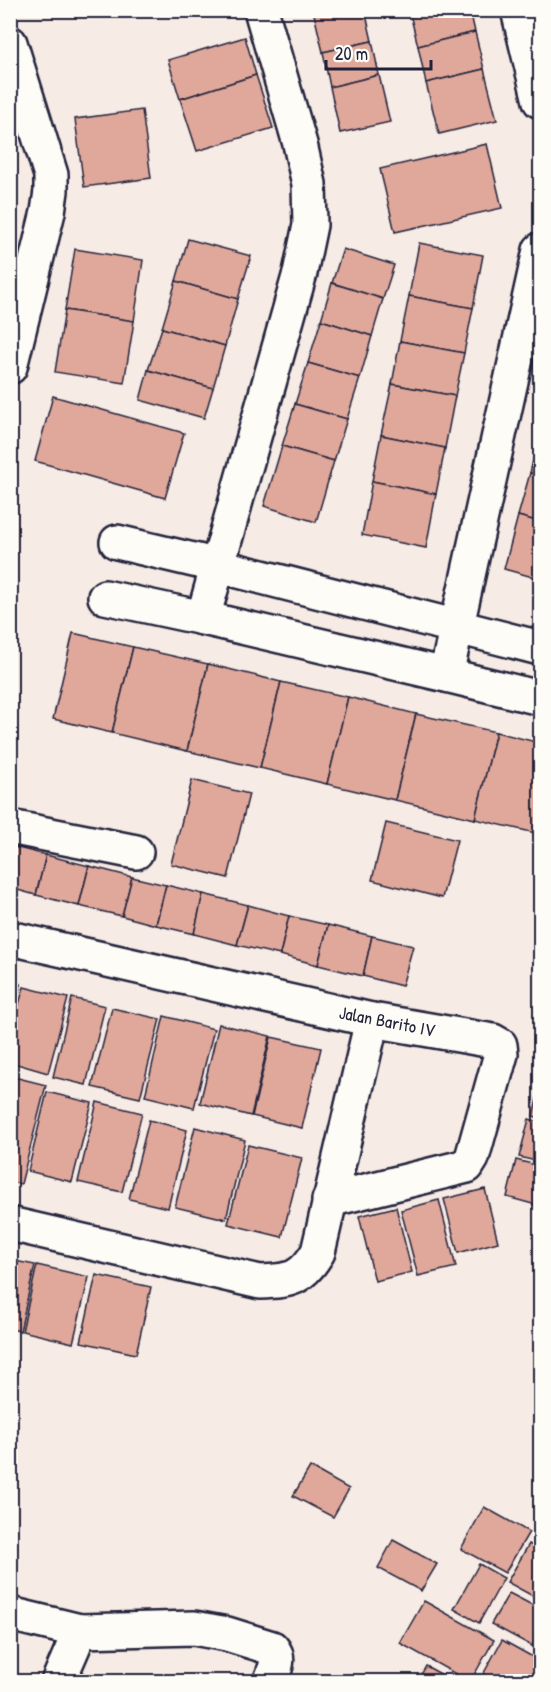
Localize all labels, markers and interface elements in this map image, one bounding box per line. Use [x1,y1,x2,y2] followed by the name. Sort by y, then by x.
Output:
[326,33,431,71] scale bar
[335,41,368,66] text: 20 m
[337,999,438,1043] street label: Jalan Barito IV

